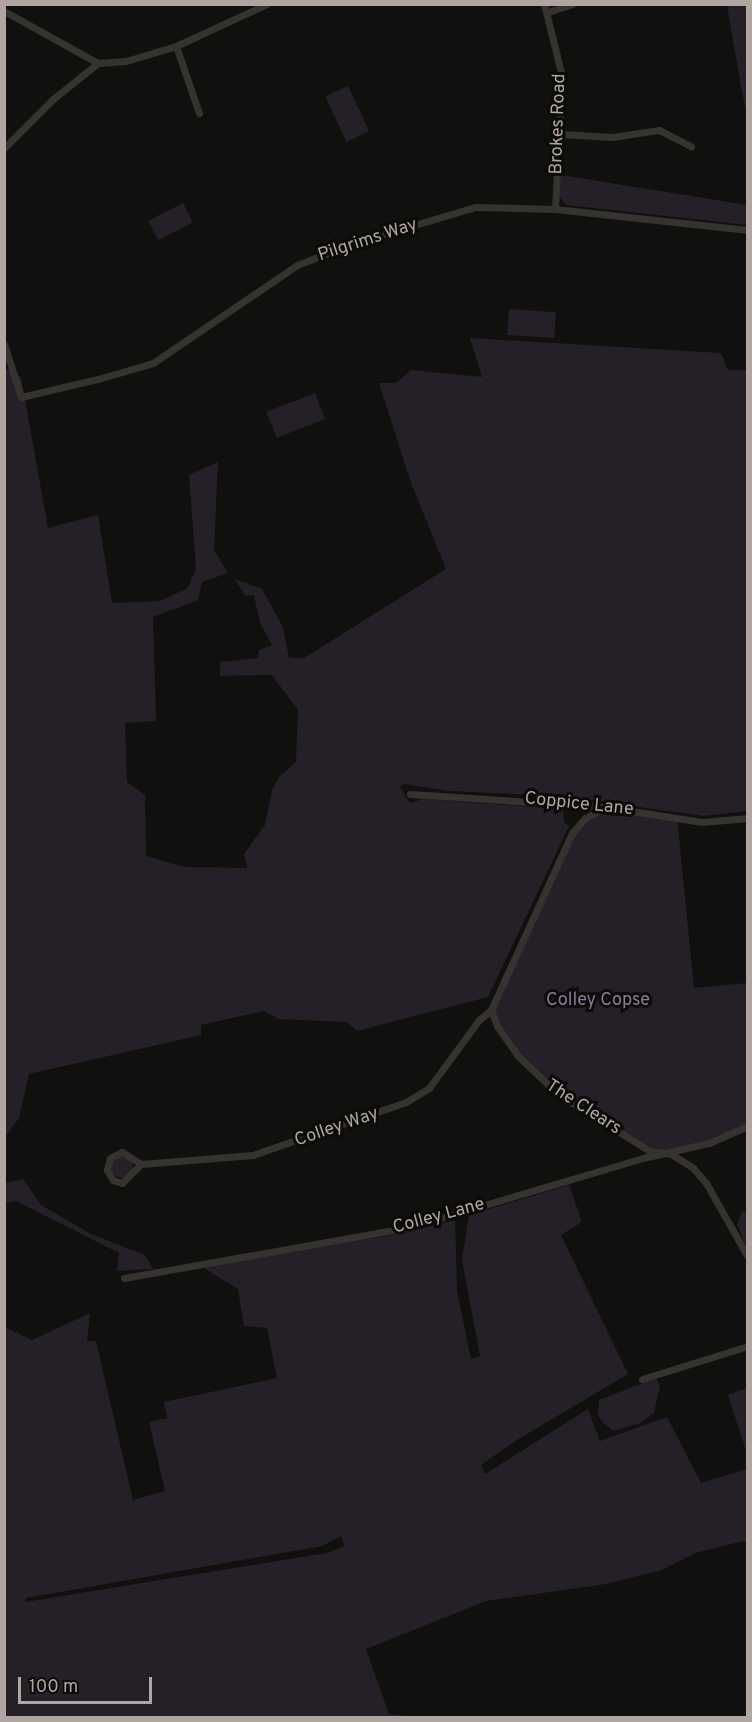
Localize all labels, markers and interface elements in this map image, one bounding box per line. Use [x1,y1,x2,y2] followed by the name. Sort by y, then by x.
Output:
[546,73,572,175] street label: Brokes Road
[315,215,421,267] street label: Pilgrims Way
[523,789,635,821] street label: Coppice Lane
[546,990,650,1012] park label: Colley Copse
[541,1076,625,1140] street label: The Clears
[292,1103,382,1153] street label: Colley Way
[391,1194,487,1240] street label: Colley Lane
[21,1665,154,1703] scale bar
[29,1676,78,1699] text: 100 m

